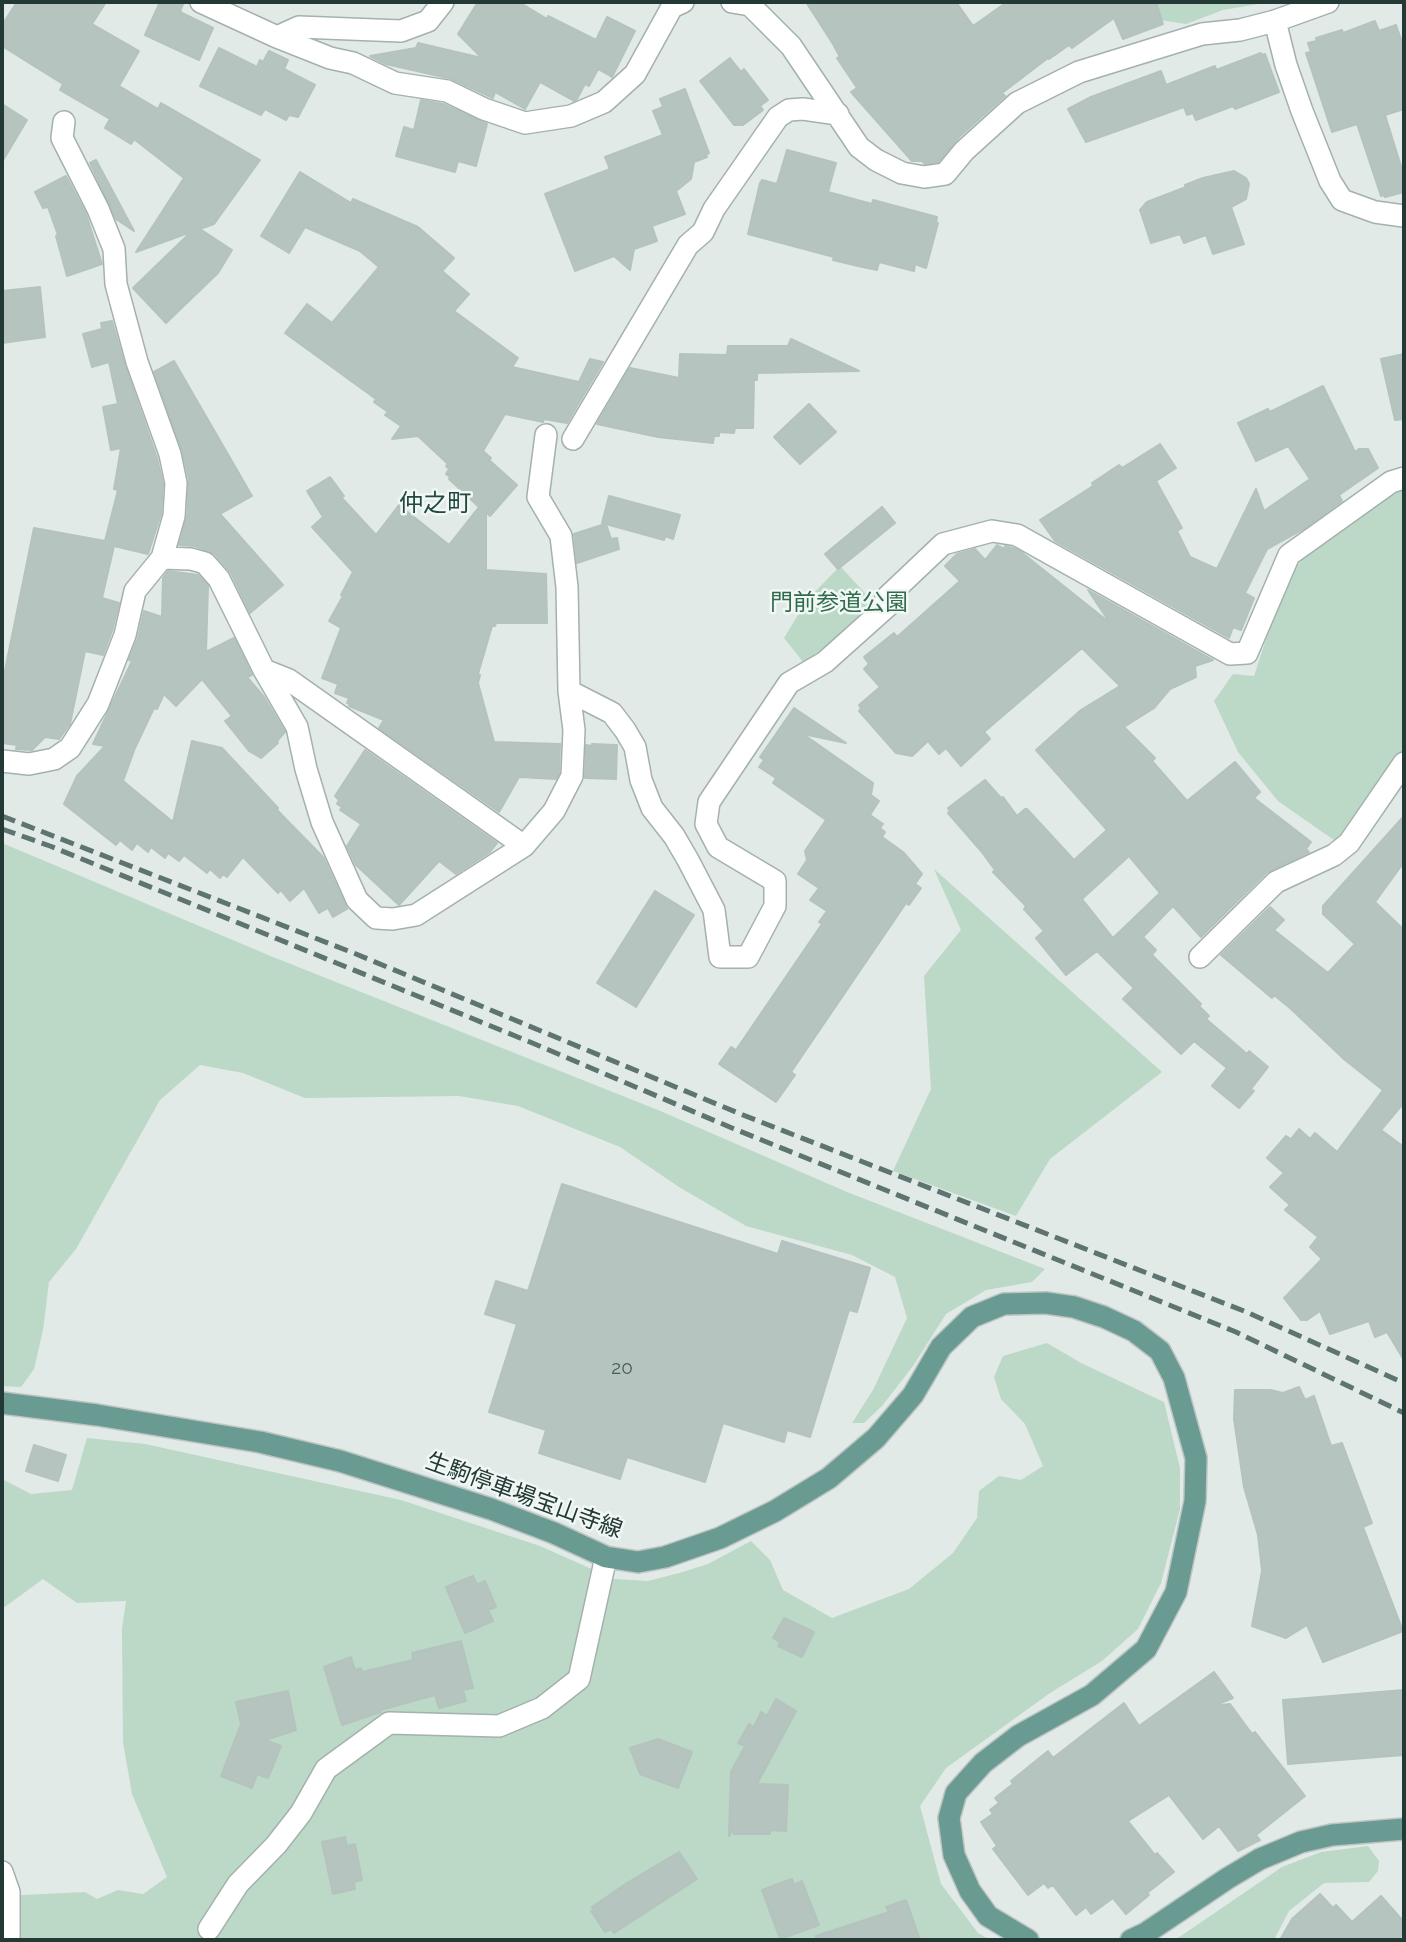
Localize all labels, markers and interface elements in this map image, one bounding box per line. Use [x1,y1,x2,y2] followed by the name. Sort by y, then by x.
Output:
[399,490,471,518] district label: 仲之町
[770,589,908,617] park label: 門前参道公園
[611,1357,633,1379] house number: 20
[422,1448,626,1544] street label: 生駒停車場宝山寺線

